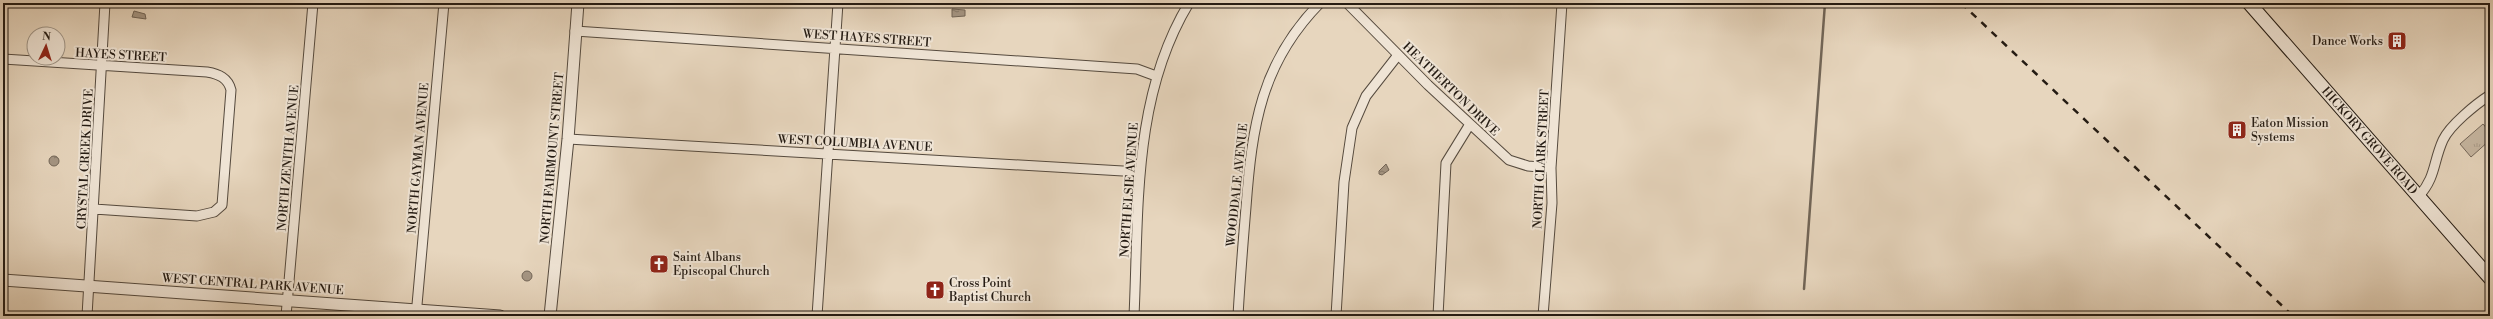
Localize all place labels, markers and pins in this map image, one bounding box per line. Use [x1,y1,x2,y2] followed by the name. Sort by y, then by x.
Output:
[2386,30,2408,52] building icon: Dance Works
[2312,34,2383,49] place label: Dance Works
[2251,116,2329,145] place label: Eaton Mission Systems
[2226,119,2248,141] building icon: Eaton Mission Systems
[673,250,770,279] place label: Saint Albans Episcopal Church
[648,253,670,275] church icon: Saint Albans Episcopal Church
[948,276,1031,305] place label: Cross Point Baptist Church
[924,279,946,301] church icon: Cross Point Baptist Church

